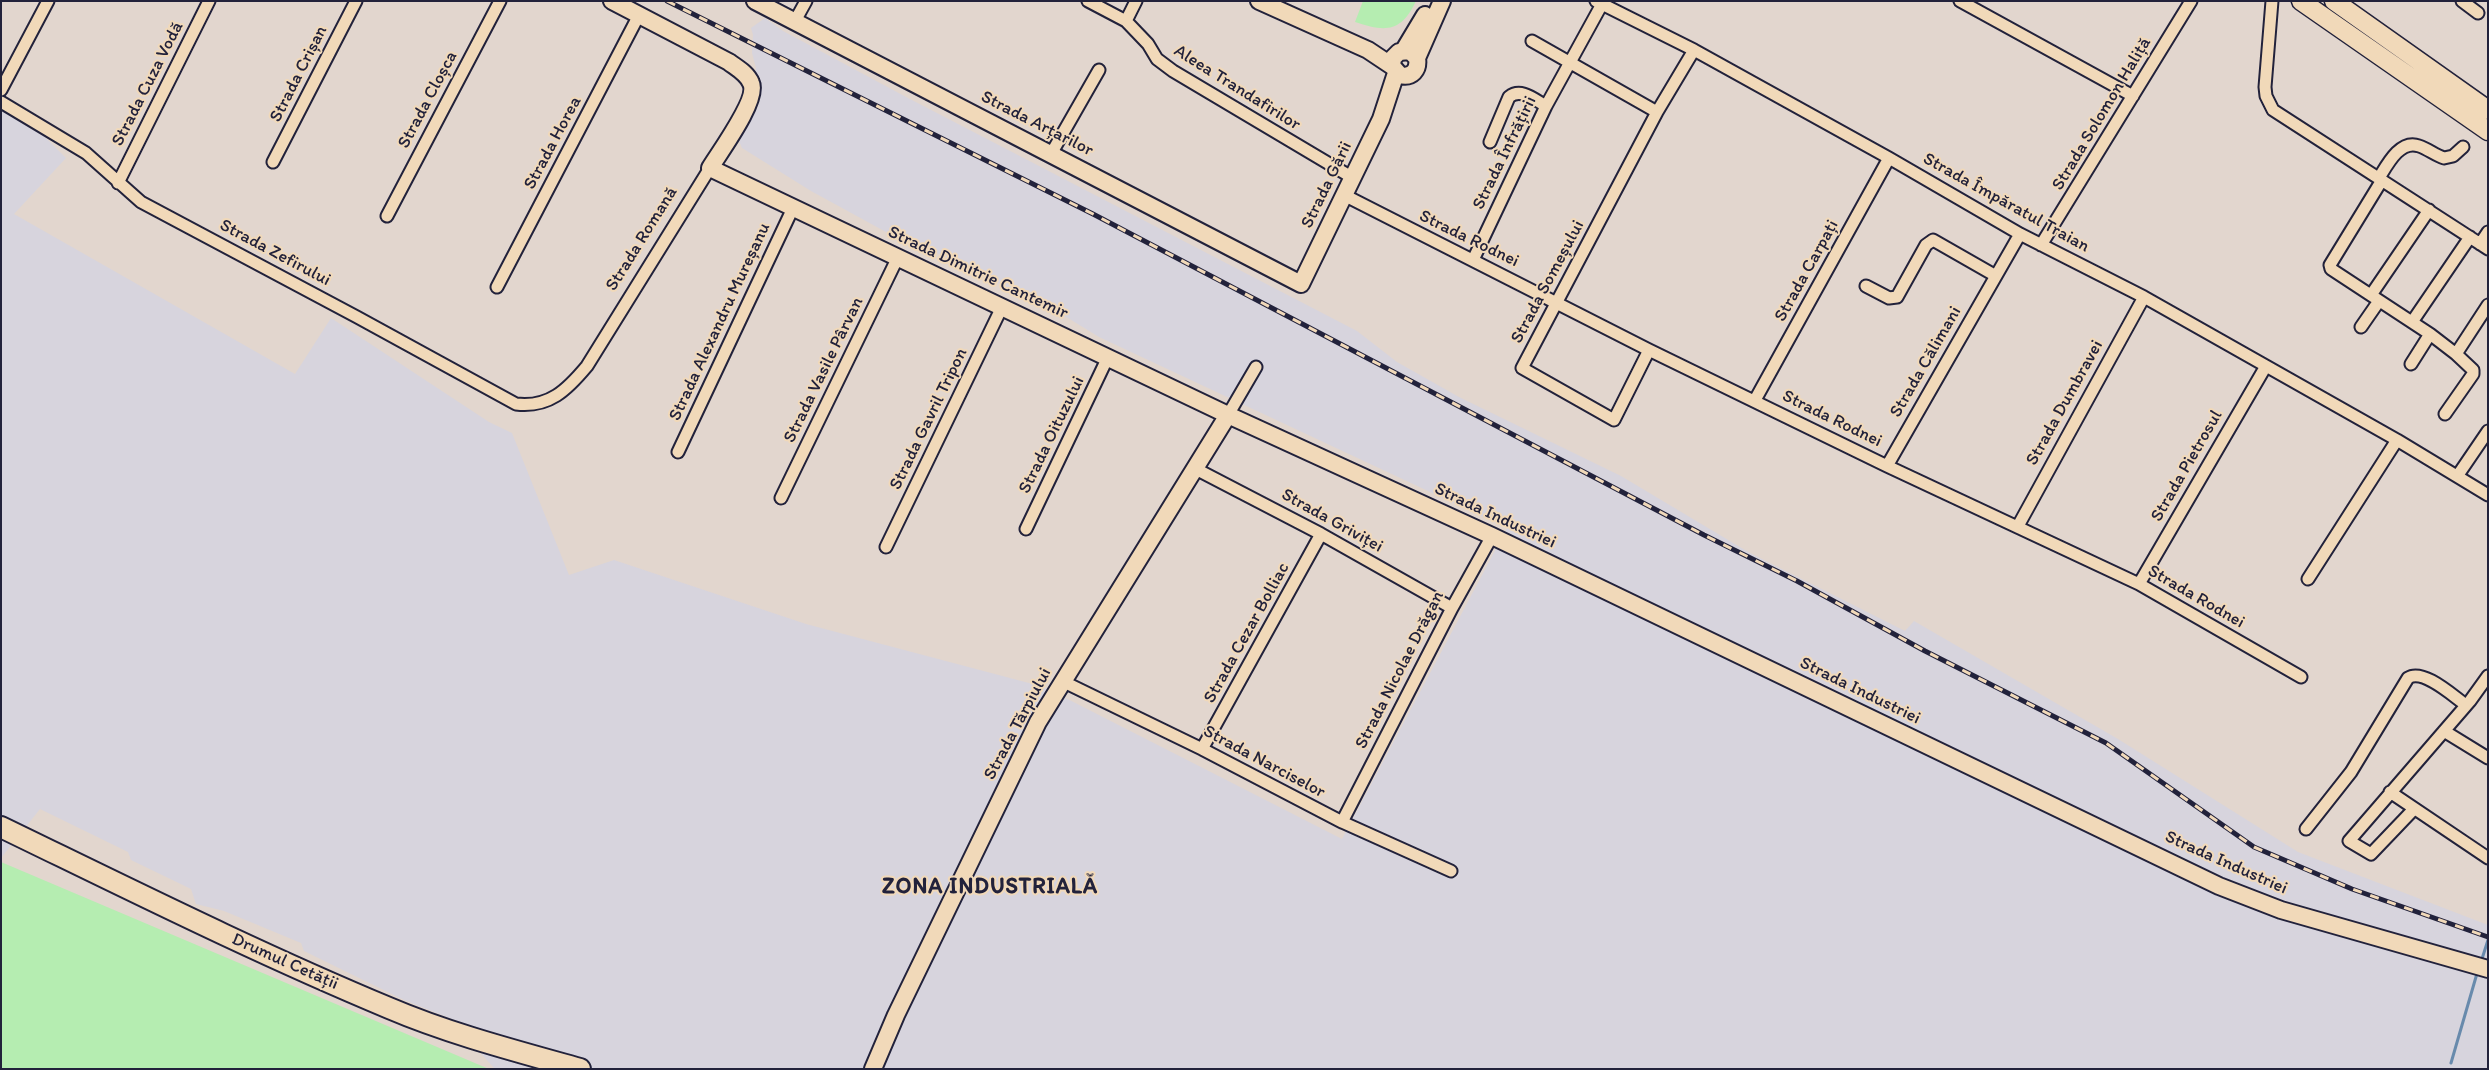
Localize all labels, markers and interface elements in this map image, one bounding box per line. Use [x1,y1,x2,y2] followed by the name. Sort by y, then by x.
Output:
[107,18,189,150] street label: Strada Cuza Vodă
[265,22,333,126] street label: Strada Crișan
[2048,33,2156,195] street label: Strada Solomon Haliță
[1170,40,1304,136] street label: Aleea Trandafirilor
[393,48,463,152] street label: Strada Cloșca
[977,86,1097,162] street label: Strada Arțarilor
[519,93,587,193] street label: Strada Horea
[1468,93,1542,213] street label: Strada Înfrățirii
[1297,138,1357,232] street label: Strada Gării
[1919,148,2093,258] street label: Strada Împăratul Traian
[601,183,683,295] street label: Strada Romană
[1416,206,1522,272] street label: Strada Rodnei
[216,215,334,291] street label: Strada Zefirului
[1770,216,1844,326] street label: Strada Carpați
[1506,217,1590,347] street label: Strada Someșului
[665,220,775,424] street label: Strada Alexandru Mureșanu
[884,222,1072,324] street label: Strada Dimitrie Cantemir
[779,294,869,446] street label: Strada Vasile Pârvan
[1886,303,1966,421] street label: Strada Călimani
[2022,337,2108,469] street label: Strada Dumbravei
[885,345,973,493] street label: Strada Gavril Tripon
[1014,373,1090,497] street label: Strada Oituzului
[1779,386,1885,452] street label: Strada Rodnei
[2146,406,2228,526] street label: Strada Pietrosul
[1431,478,1559,554] street label: Strada Industriei
[1277,484,1387,558] street label: Strada Griviței
[1199,559,1295,707] street label: Strada Cezar Bolliac
[2144,561,2248,633] street label: Strada Rodnei
[1351,587,1449,753] street label: Strada Nicolae Drăgan
[1796,652,1924,730] street label: Strada Industriei
[979,664,1057,784] street label: Strada Tărpiului
[1199,721,1329,803] street label: Strada Narciselor
[2161,826,2291,900] street label: Strada Industriei
[880,874,1100,900] district label: ZONA INDUSTRIALĂ
[228,929,342,995] street label: Drumul Cetății

